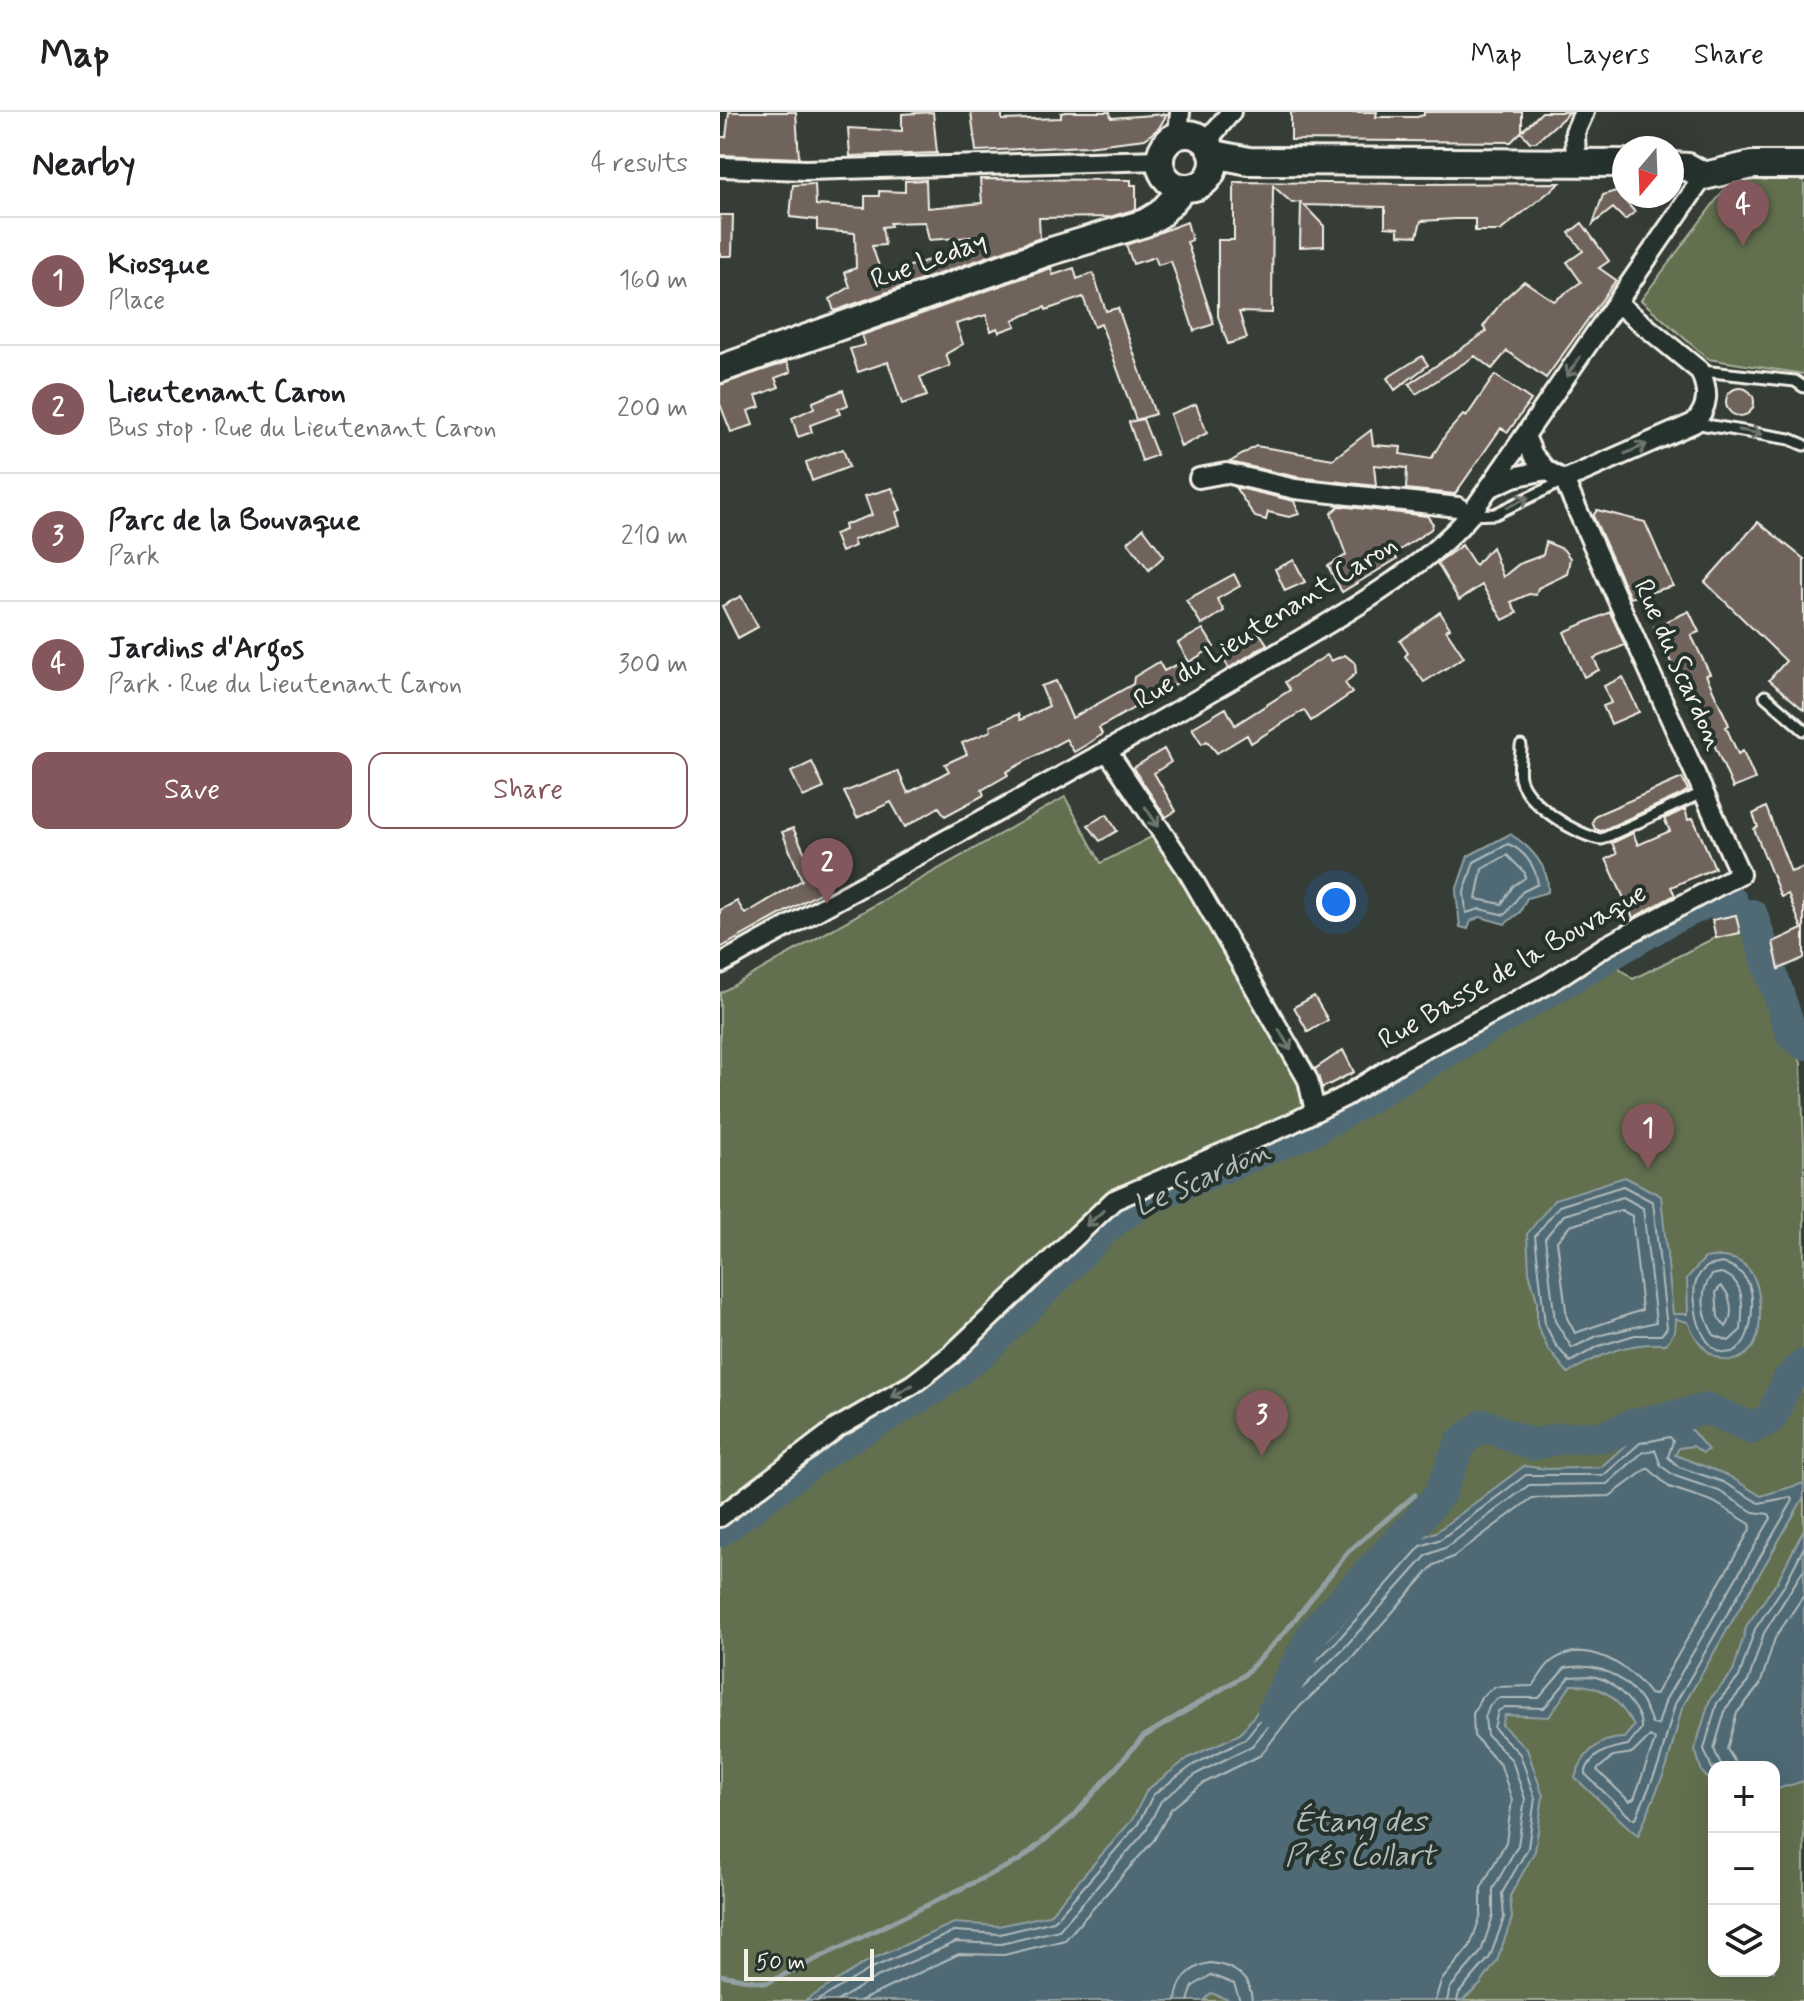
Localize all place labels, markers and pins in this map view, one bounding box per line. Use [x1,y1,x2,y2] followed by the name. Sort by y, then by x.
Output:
[1717,180,1769,246] pin: 4
[801,838,853,904] pin: 2
[1622,1103,1674,1169] pin: 1
[1236,1390,1288,1456] pin: 3

